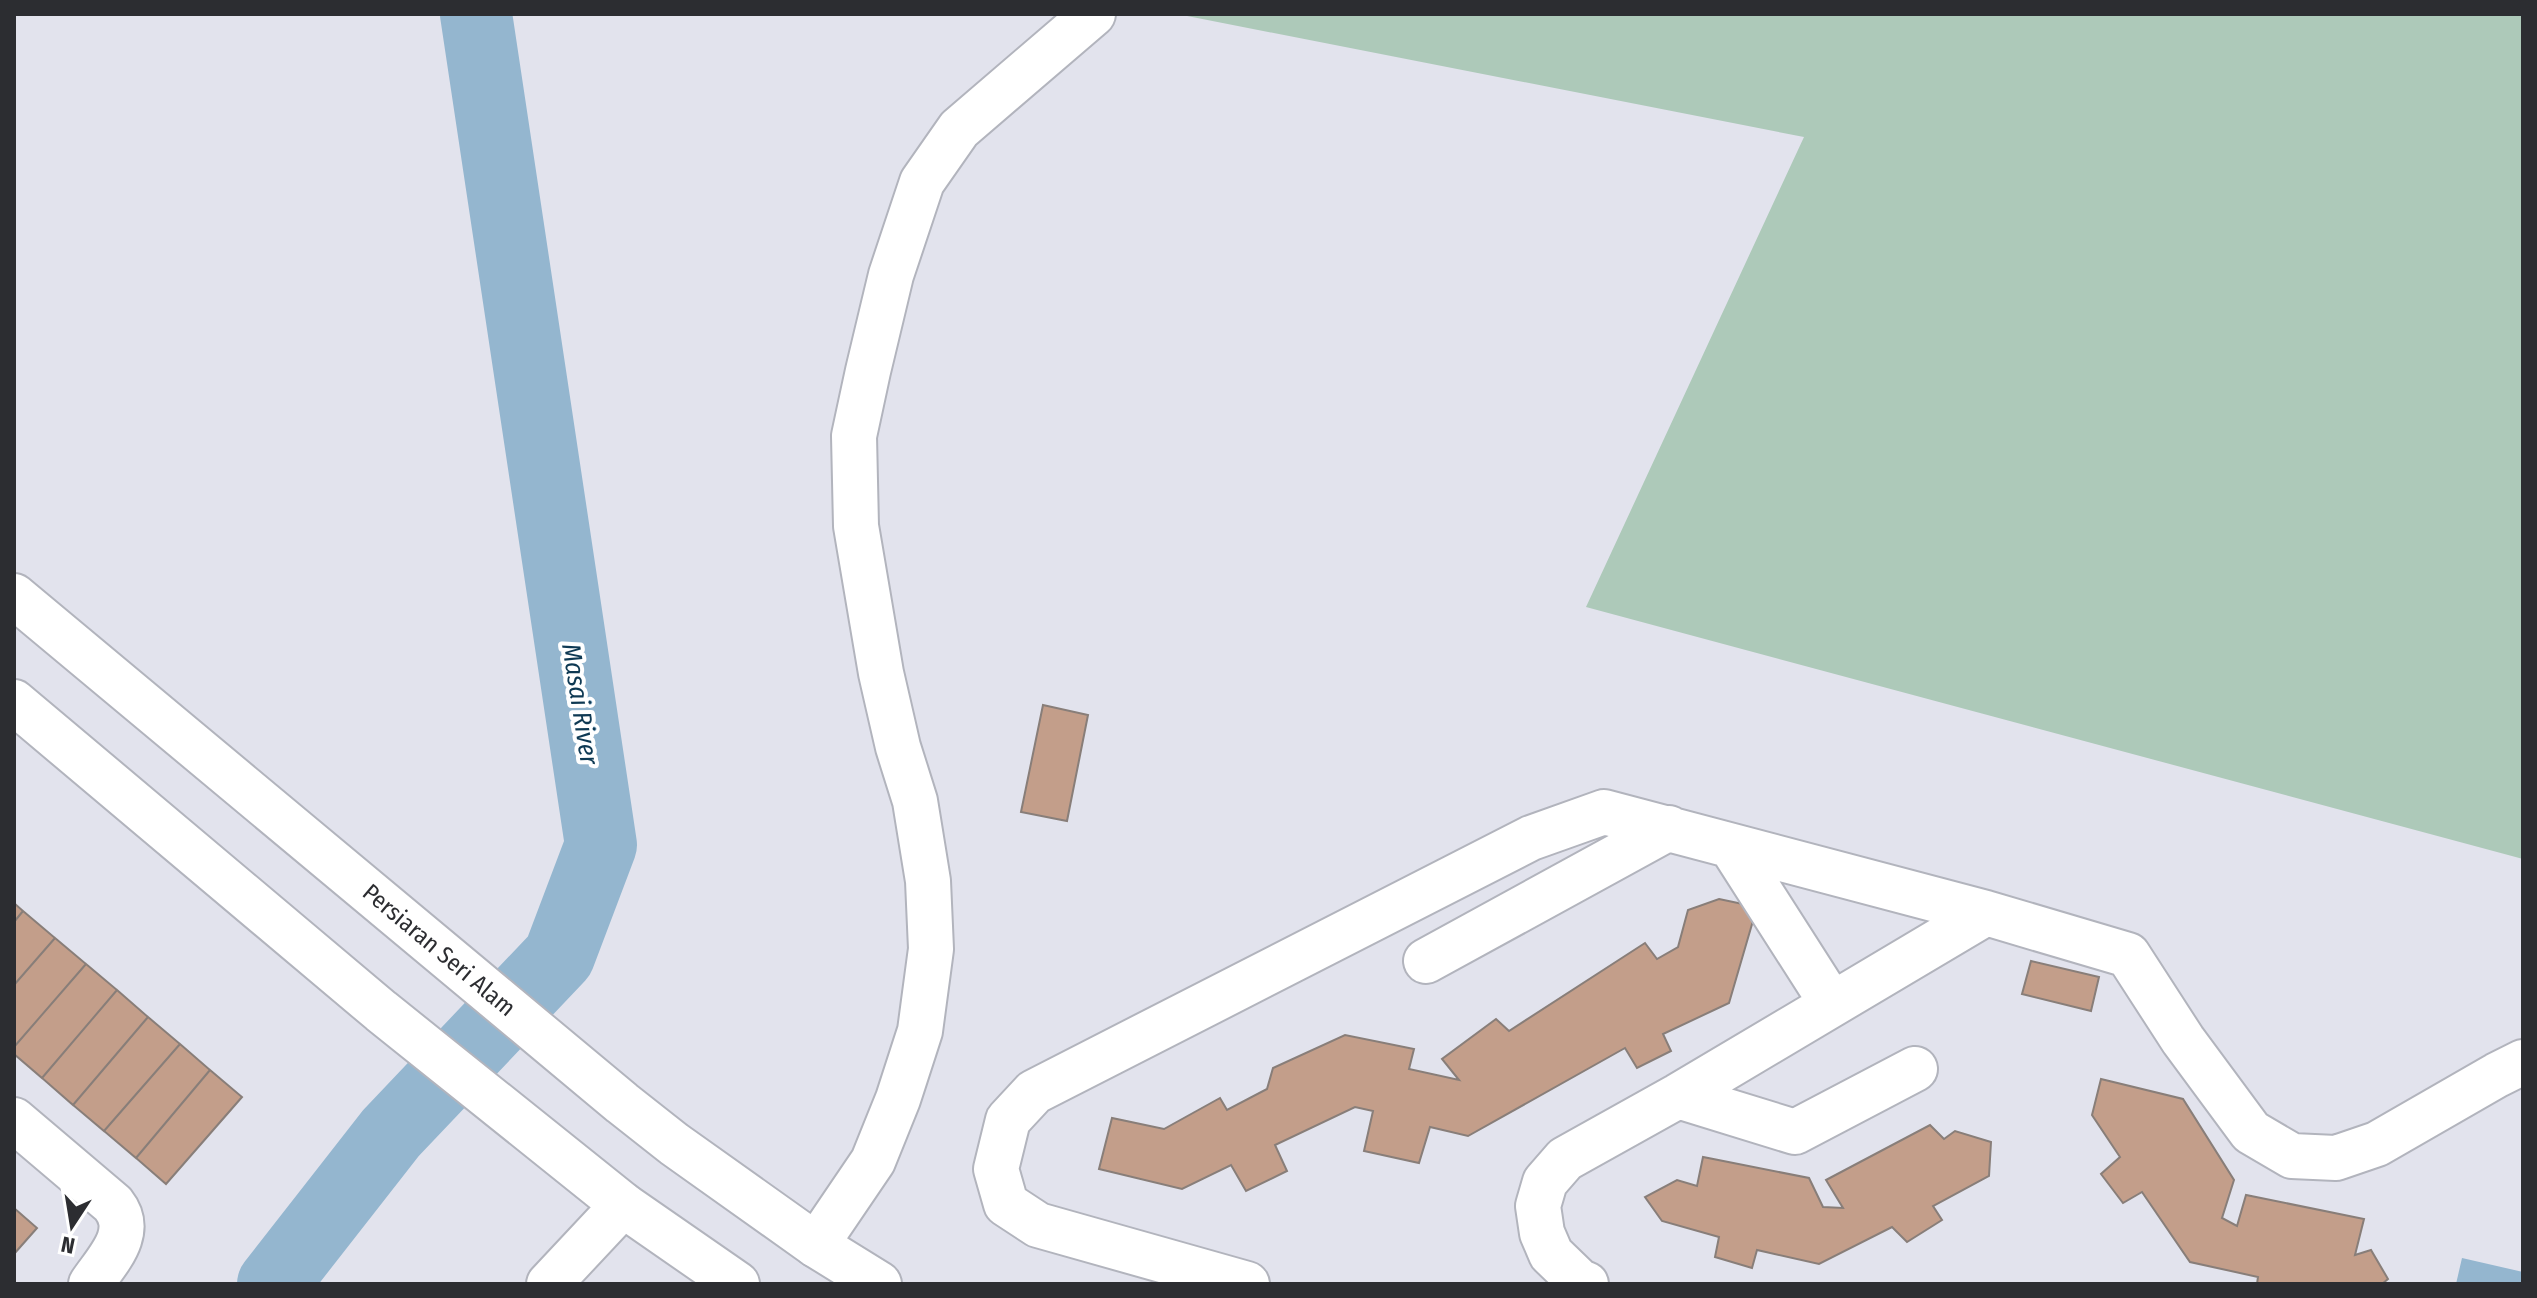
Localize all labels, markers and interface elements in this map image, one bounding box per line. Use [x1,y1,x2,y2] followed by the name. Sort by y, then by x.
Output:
[555,641,605,768] water label: Masai River
[357,878,521,1022] street label: Persiaran Seri Alam
[32,1186,112,1266] north arrow
[59,1230,77,1260] text: N

